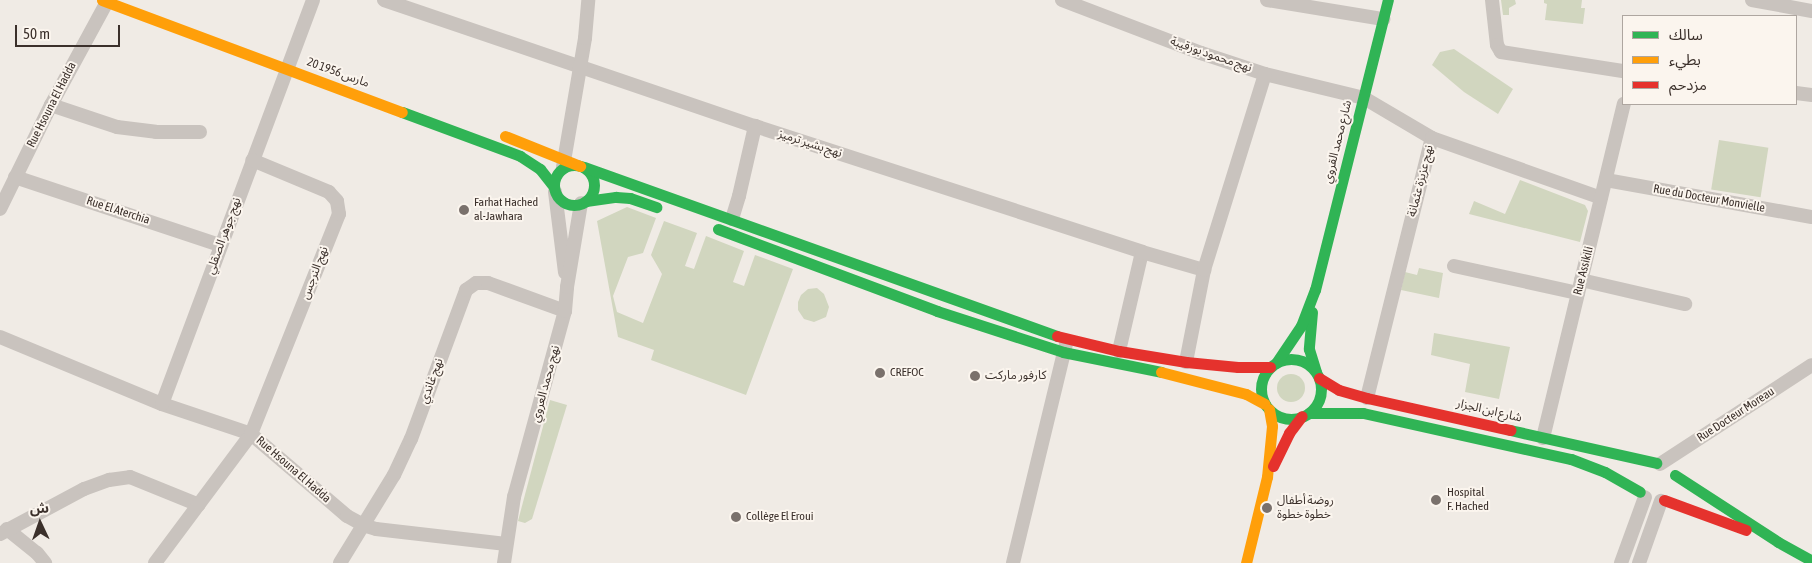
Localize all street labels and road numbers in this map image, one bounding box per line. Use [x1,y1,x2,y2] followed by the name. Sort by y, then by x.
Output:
[1168,34,1254,76] street label: نهج محمود بورقيبة
[305,55,371,91] street label: 20 مارس 1956
[24,60,80,150] street label: Rue Hsouna El Hadda
[1321,99,1355,185] street label: شارع محمد القروي
[776,127,844,161] street label: نهج بشير ترميز
[1405,144,1437,218] street label: نهج عزيزة عثمانة
[1652,182,1766,216] street label: Rue du Docteur Monvielle
[85,194,151,228] street label: Rue El Aterchia
[203,196,245,276] street label: نهج جوهر الصقلي
[298,245,332,301] street label: نهج النرجس
[1571,245,1597,297] street label: Rue Assikili
[529,344,563,424] street label: نهج محمد العروي
[417,356,447,406] street label: نهج غاندي
[1695,385,1777,445] street label: Rue Docteur Moreau
[1455,396,1523,426] street label: شارع ابن الجزار
[253,434,333,506] street label: Rue Hsouna El Hadda

